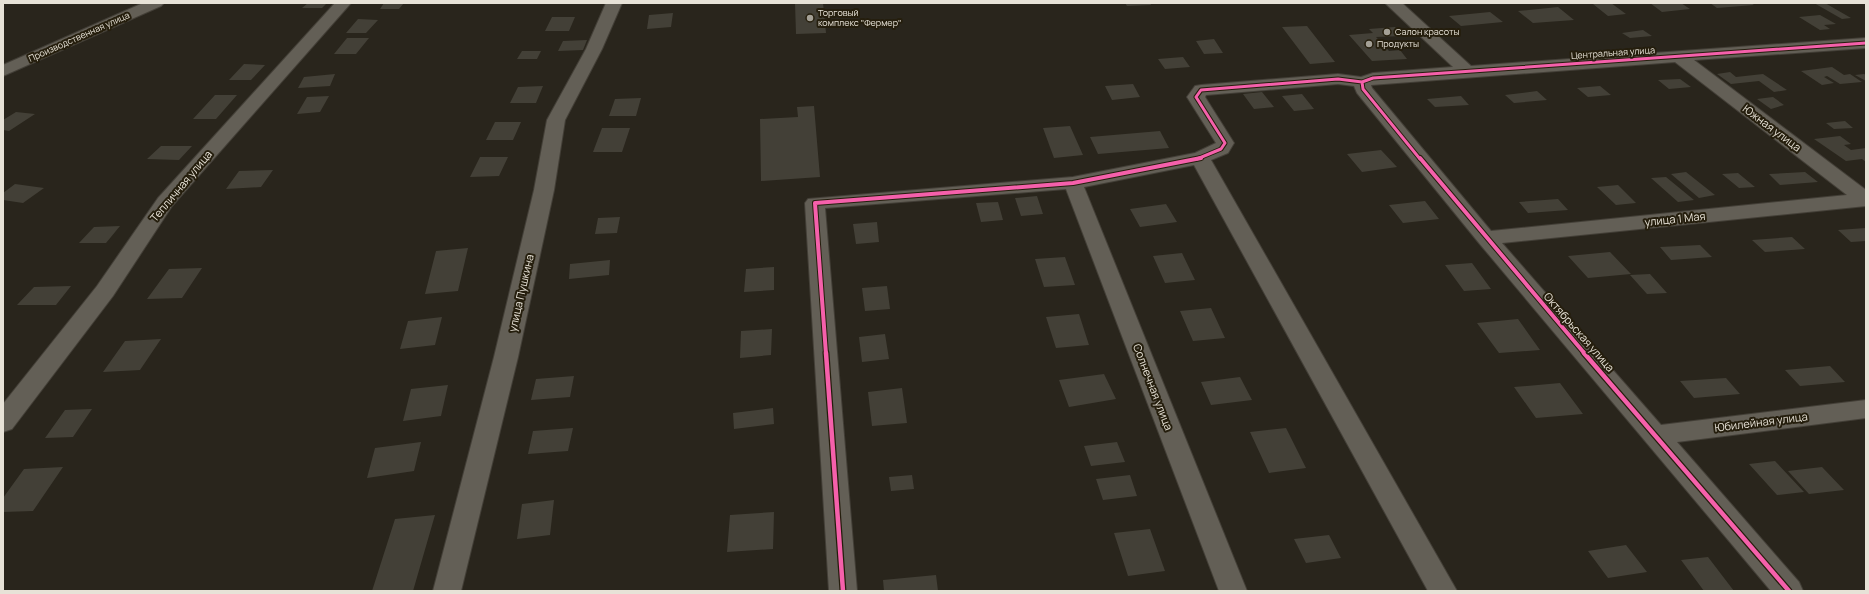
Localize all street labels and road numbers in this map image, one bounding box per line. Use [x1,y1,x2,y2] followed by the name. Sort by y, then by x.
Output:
[26,8,131,65] street label: Производственная улица
[1570,43,1655,62] street label: Центральная улица
[1740,101,1805,155] street label: Южная улица
[146,147,215,225] street label: Тепличная улица
[1644,208,1706,229] street label: улица 1 Мая
[504,253,537,333] street label: улица Пушкина
[1541,289,1618,375] street label: Октябрьская улица
[1130,341,1177,432] street label: Солнечная улица
[1713,408,1808,435] street label: Юбилейная улица

